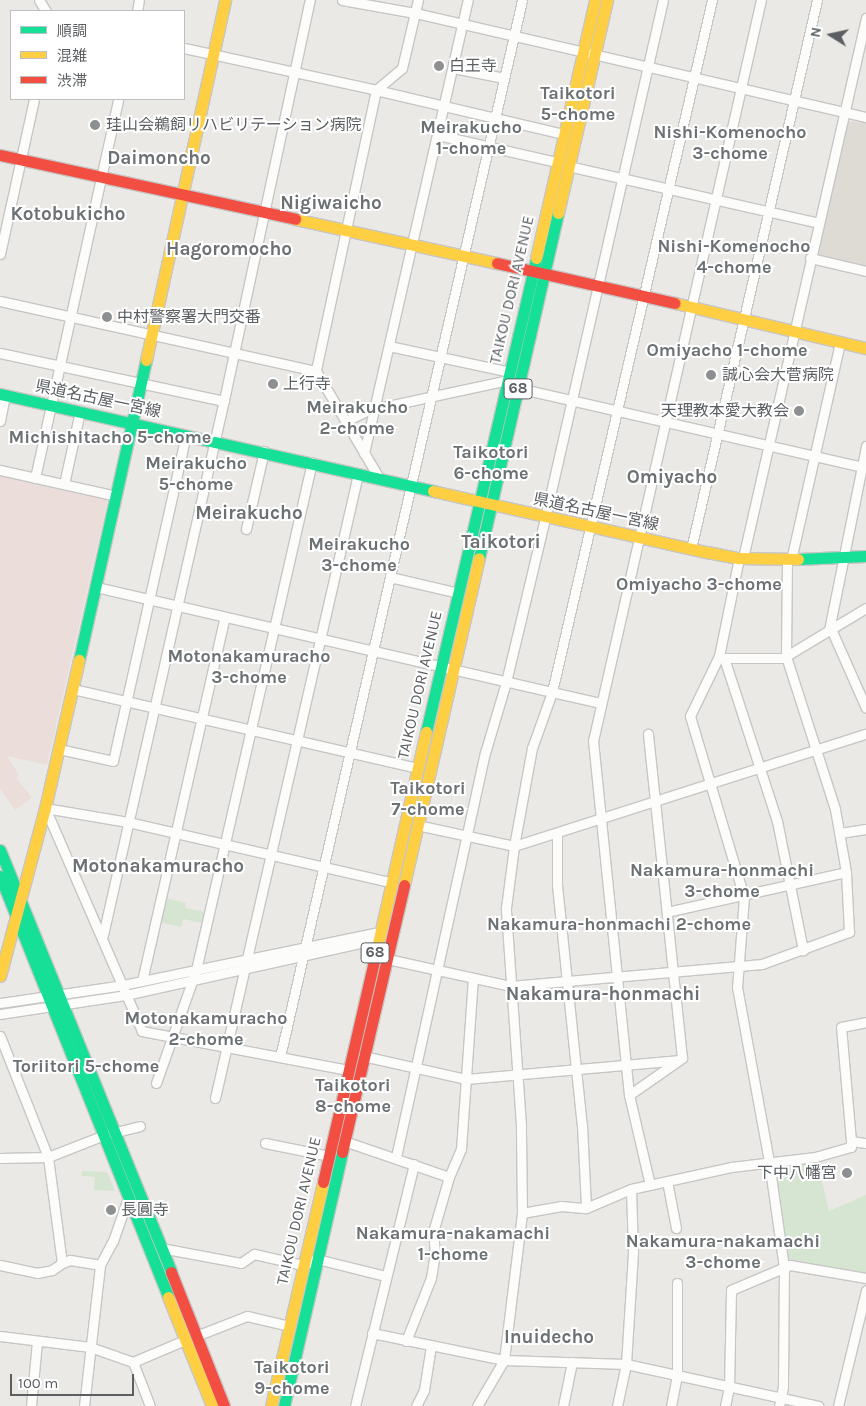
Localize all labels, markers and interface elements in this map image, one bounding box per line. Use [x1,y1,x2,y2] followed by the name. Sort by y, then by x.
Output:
[10,10,185,100] legend
[806,10,856,60] north arrow
[57,22,87,40] text: 順調
[806,26,825,39] text: N
[57,47,87,65] text: 混雑
[449,56,497,76] place label: 白王寺
[433,60,445,72] marker: 白王寺
[57,72,87,90] text: 渋滞
[540,83,616,126] district label: Taikotori 5-chome
[106,115,362,135] place label: 珪山会鵜飼リハビリテーション病院
[420,117,522,160] district label: Meirakucho 1-chome
[88,118,102,132] marker: 珪山会鵜飼リハビリテーション病院
[653,122,807,164] district label: Nishi-Komenocho 3-chome
[107,148,211,170] district label: Daimoncho
[280,193,382,215] district label: Nigiwaicho
[10,204,126,226] district label: Kotobukicho
[486,214,538,366] street label: TAIKOU DORI AVENUE
[657,236,811,278] district label: Nishi-Komenocho 4-chome
[166,239,292,261] district label: Hagoromocho
[117,307,261,327] place label: 中村警察署大門交番
[101,311,113,323] marker: 中村警察署大門交番
[646,339,808,361] district label: Omiyacho 1-chome
[722,365,834,385] place label: 誠心会大菅病院
[704,368,718,382] marker: 誠心会大菅病院
[283,374,331,394] place label: 上行寺
[33,376,163,422] street label: 県道名古屋一宮線
[503,376,533,402] road number: 68
[267,378,279,390] marker: 上行寺
[306,397,408,439] district label: Meirakucho 2-chome
[661,401,789,421] place label: 天理教本愛大教会
[793,405,805,417] marker: 天理教本愛大教会
[9,426,211,448] district label: Michishitacho 5-chome
[453,442,529,484] district label: Taikotori 6-chome
[145,453,247,496] district label: Meirakucho 5-chome
[627,467,717,489] district label: Omiyacho
[531,489,661,535] street label: 県道名古屋一宮線
[195,503,303,525] district label: Meirakucho
[461,532,541,554] district label: Taikotori
[308,534,410,576] district label: Meirakucho 3-chome
[616,573,782,595] district label: Omiyacho 3-chome
[394,609,446,761] street label: TAIKOU DORI AVENUE
[167,646,331,689] district label: Motonakamuracho 3-chome
[390,778,466,821] district label: Taikotori 7-chome
[72,856,244,878] district label: Motonakamuracho
[630,860,814,902] district label: Nakamura-honmachi 3-chome
[487,913,751,935] district label: Nakamura-honmachi 2-chome
[360,940,390,966] road number: 68
[506,984,700,1006] district label: Nakamura-honmachi
[124,1008,288,1050] district label: Motonakamuracho 2-chome
[13,1055,159,1077] district label: Toriitori 5-chome
[315,1075,391,1118] district label: Taikotori 8-chome
[273,1135,325,1287] street label: TAIKOU DORI AVENUE
[757,1163,837,1183] place label: 下中八幡宮
[841,1167,853,1179] marker: 下中八幡宮
[121,1200,169,1220] place label: 長圓寺
[105,1204,117,1216] marker: 長圓寺
[356,1223,550,1266] district label: Nakamura-nakamachi 1-chome
[626,1231,820,1274] district label: Nakamura-nakamachi 3-chome
[504,1327,594,1349] district label: Inuidecho
[254,1357,330,1400] district label: Taikotori 9-chome
[12,1364,136,1396] scale bar
[18,1374,58,1392] text: 100 m

